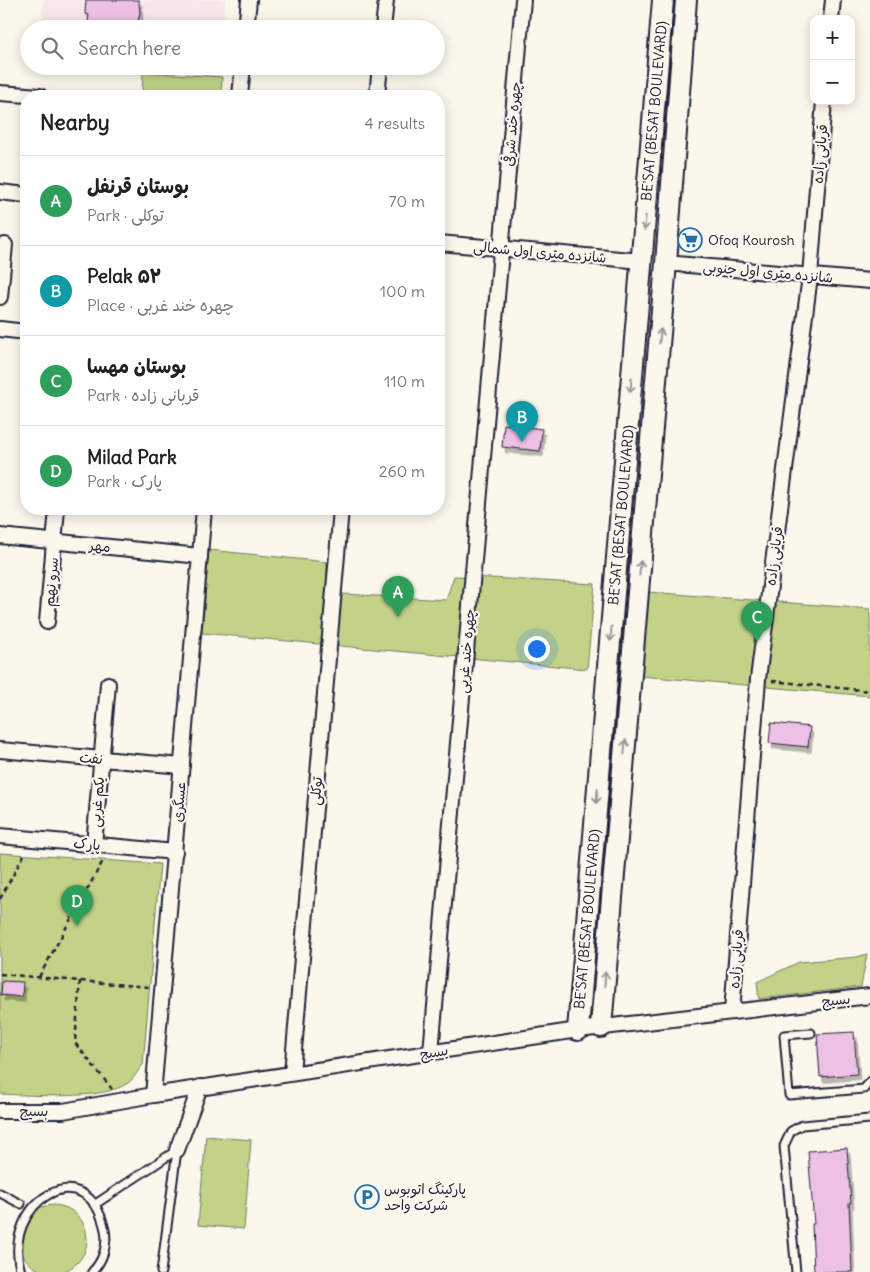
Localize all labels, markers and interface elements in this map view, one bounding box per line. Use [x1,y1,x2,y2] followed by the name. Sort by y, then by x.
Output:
[810,15,855,105] map controls
[810,15,855,60] button: +
[20,20,445,75] search box
[637,20,671,202] street label: BE'SAT (BESAT BOULEVARD)
[38,34,66,62] icon: search
[78,36,181,60] text: Search here
[810,60,855,105] button: −
[499,81,526,167] street label: چهره خند شرقی
[40,109,110,136] text: Nearby
[364,113,425,133] text: 4 results
[808,124,832,184] street label: قربانی زاده
[87,174,189,198] text: بوستان قرنفل
[51,191,61,211] text: A
[389,191,425,211] text: 70 m
[87,205,164,225] text: Park · توکلی
[640,215,649,231] one-way arrow
[677,227,703,253] supermarket icon: Ofoq Kourosh
[708,231,795,249] place label: Ofoq Kourosh
[473,237,607,267] street label: شانزده متری اول شمالی
[702,257,834,288] street label: شانزده متری اول جنوبی
[87,264,162,288] text: Pelak ۵۲
[51,281,61,301] text: B
[380,281,425,301] text: 100 m
[87,295,234,315] text: Place · چهره خند غربی
[655,328,665,344] one-way arrow
[87,354,186,378] text: بوستان مهسا
[51,371,61,391] text: C
[384,371,425,391] text: 110 m
[627,377,636,393] one-way arrow
[87,385,199,405] text: Park · قربانی زاده
[506,401,538,442] pin: B
[604,424,638,606] street label: BE'SAT (BESAT BOULEVARD)
[87,445,177,469] text: Milad Park
[50,461,62,481] text: D
[379,461,425,481] text: 260 m
[87,471,162,491] text: Park · پارک
[761,525,787,587] street label: قربانی زاده
[88,536,111,556] street label: مهر
[40,557,64,608] street label: سرو نهم
[636,560,645,576] one-way arrow
[382,576,414,617] pin: A
[741,601,773,642] pin: C
[453,608,480,694] street label: چهره خند غربی
[606,626,615,642] one-way arrow
[524,636,550,662] your location
[620,739,630,755] one-way arrow
[79,748,103,768] street label: نفت
[306,775,326,806] street label: توکلی
[86,776,110,828] street label: یکم غربی
[168,781,190,823] street label: عسگری
[592,788,602,804] one-way arrow
[570,828,604,1010] street label: BE'SAT (BESAT BOULEVARD)
[73,834,101,855] street label: پارک
[61,885,93,926] pin: D
[725,929,747,989] street label: قربانی زاده
[600,971,610,987] one-way arrow
[821,990,851,1011] street label: بسیج
[419,1041,450,1064] street label: بسیج
[20,1102,48,1121] street label: بسیج
[384,1180,466,1214] place label: پارکینگ اتوبوس شرکت واحد
[354,1184,380,1210] parking icon: پارکینگ اتوبوس شرکت واحد

